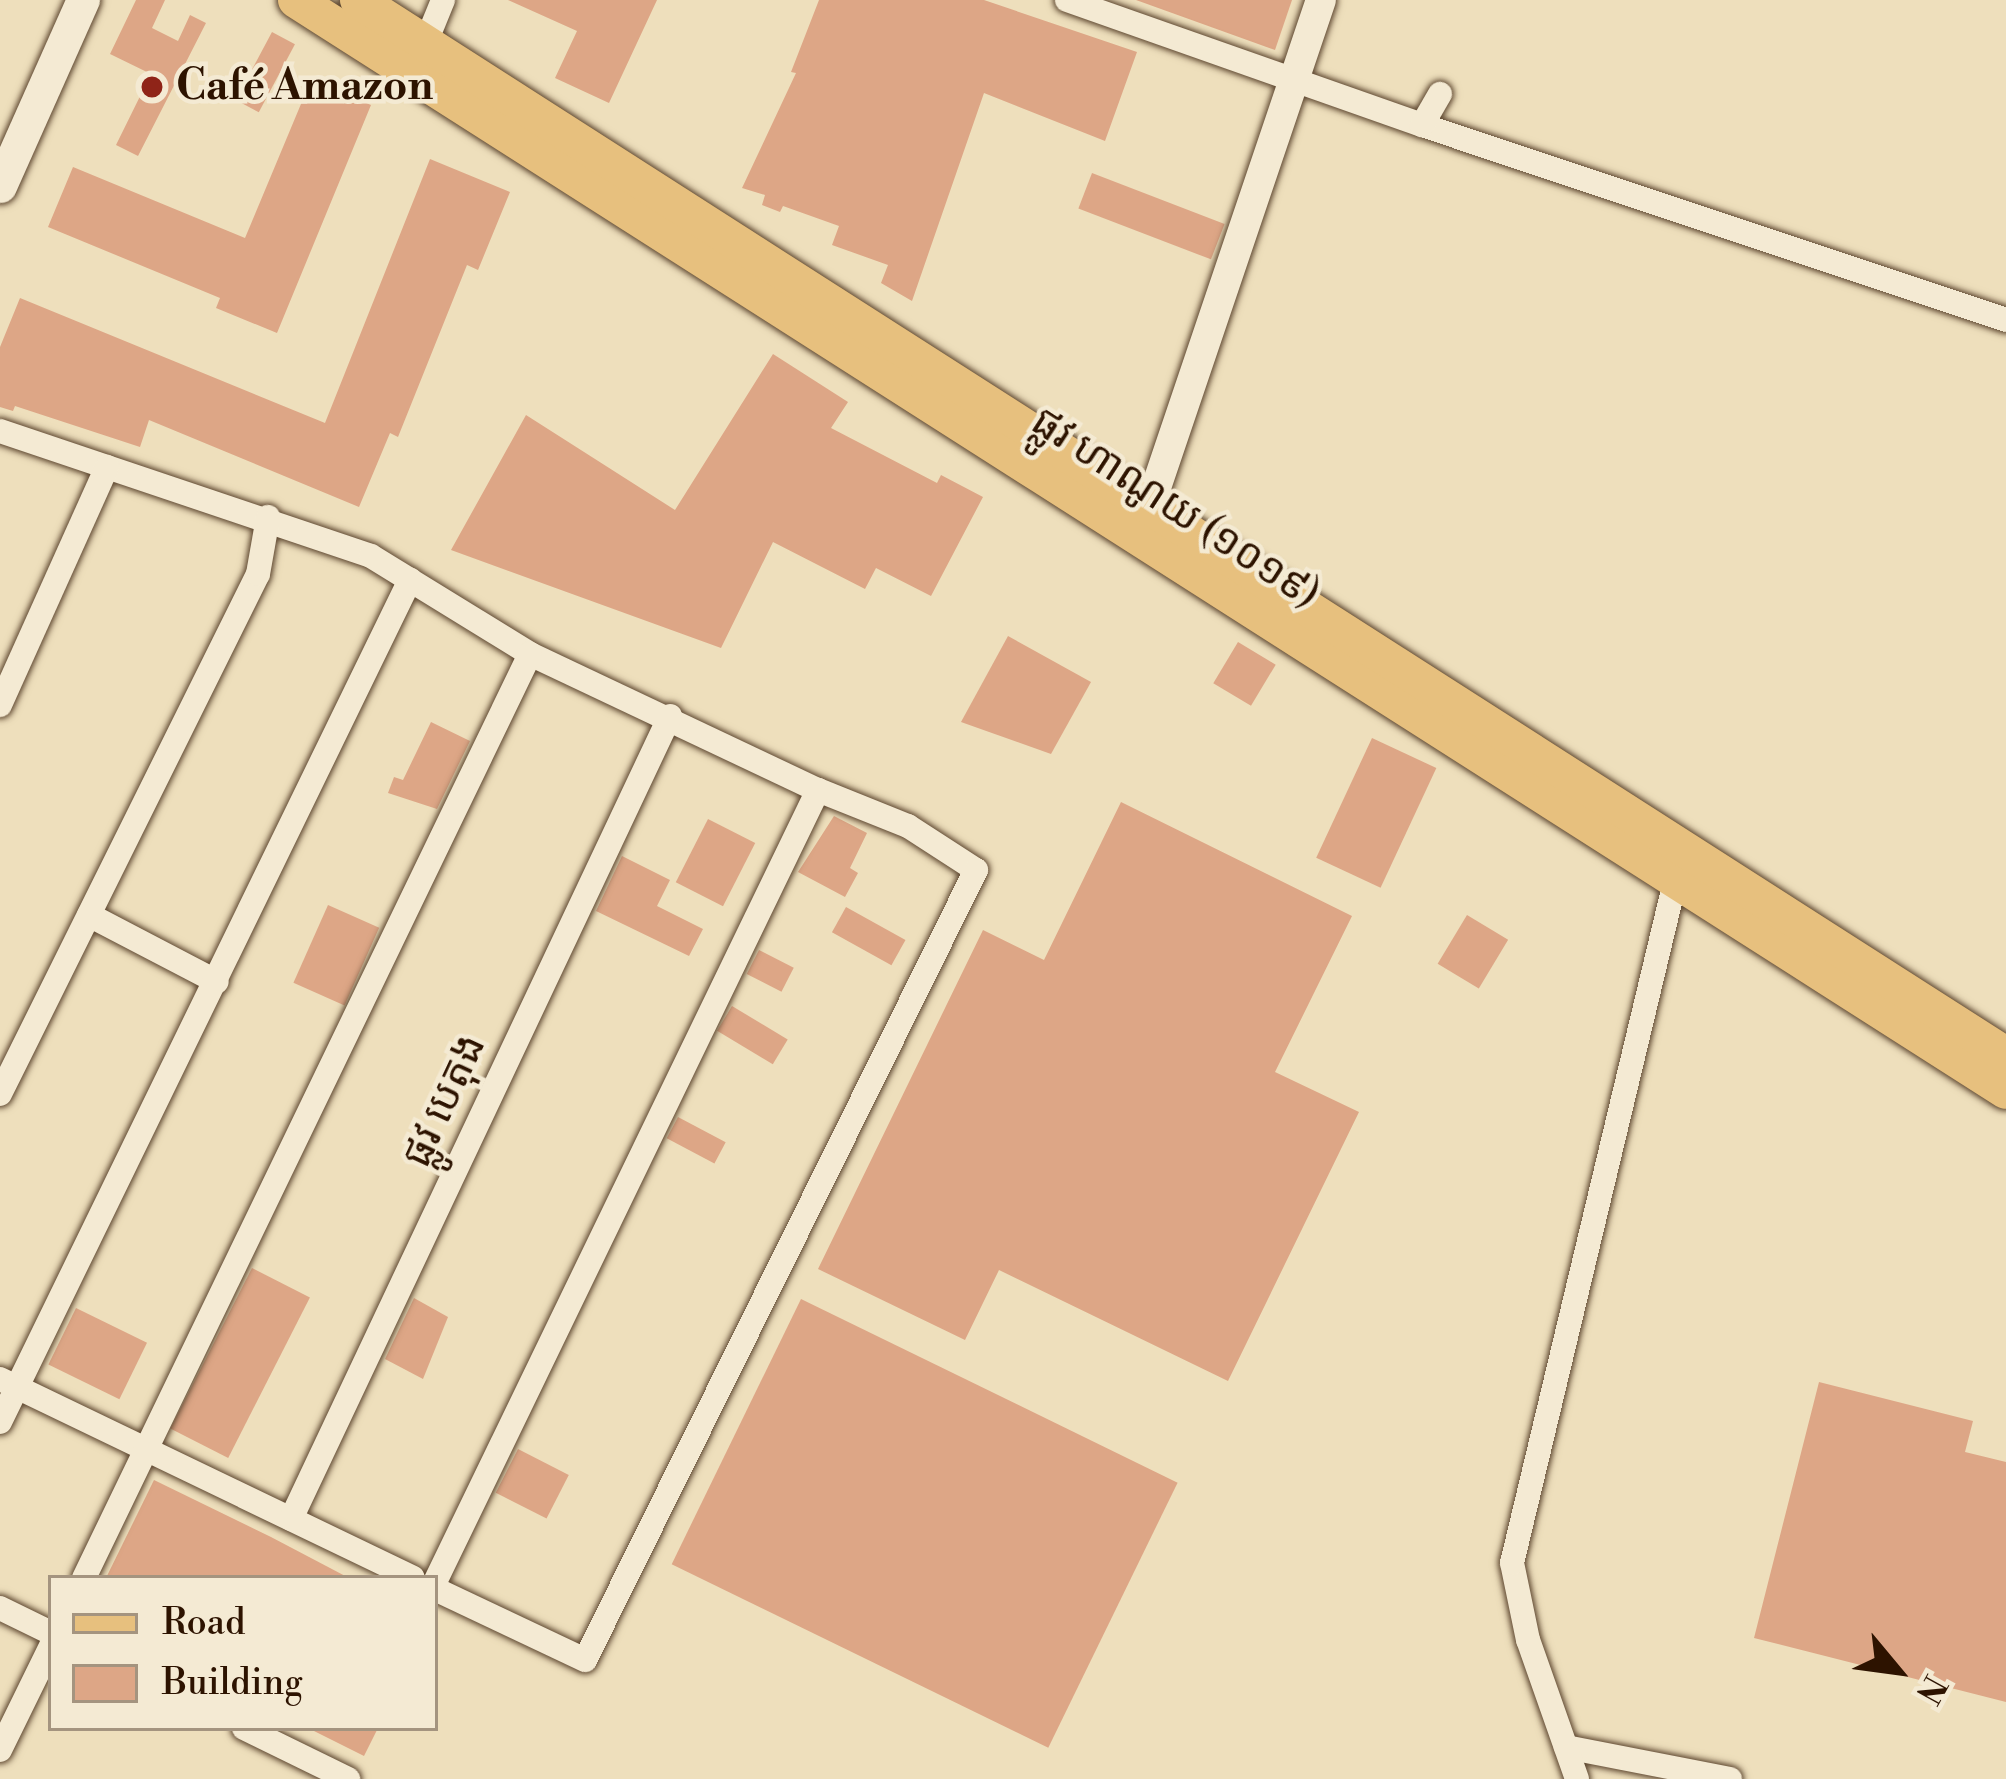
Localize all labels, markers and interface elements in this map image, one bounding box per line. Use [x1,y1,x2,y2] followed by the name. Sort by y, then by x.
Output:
[176,62,433,112] place label: Café Amazon
[139,74,165,100] marker: Café Amazon
[1021,397,1329,621] street label: ផ្លូវ ហាណូយ (១០១៩)
[392,1026,498,1176] street label: ផ្លូវ បេតុង
[48,1575,438,1731] legend
[162,1601,245,1646] text: Road
[1838,1611,1958,1731] north arrow
[162,1661,303,1706] text: Building
[1906,1667,1954,1710] text: N

